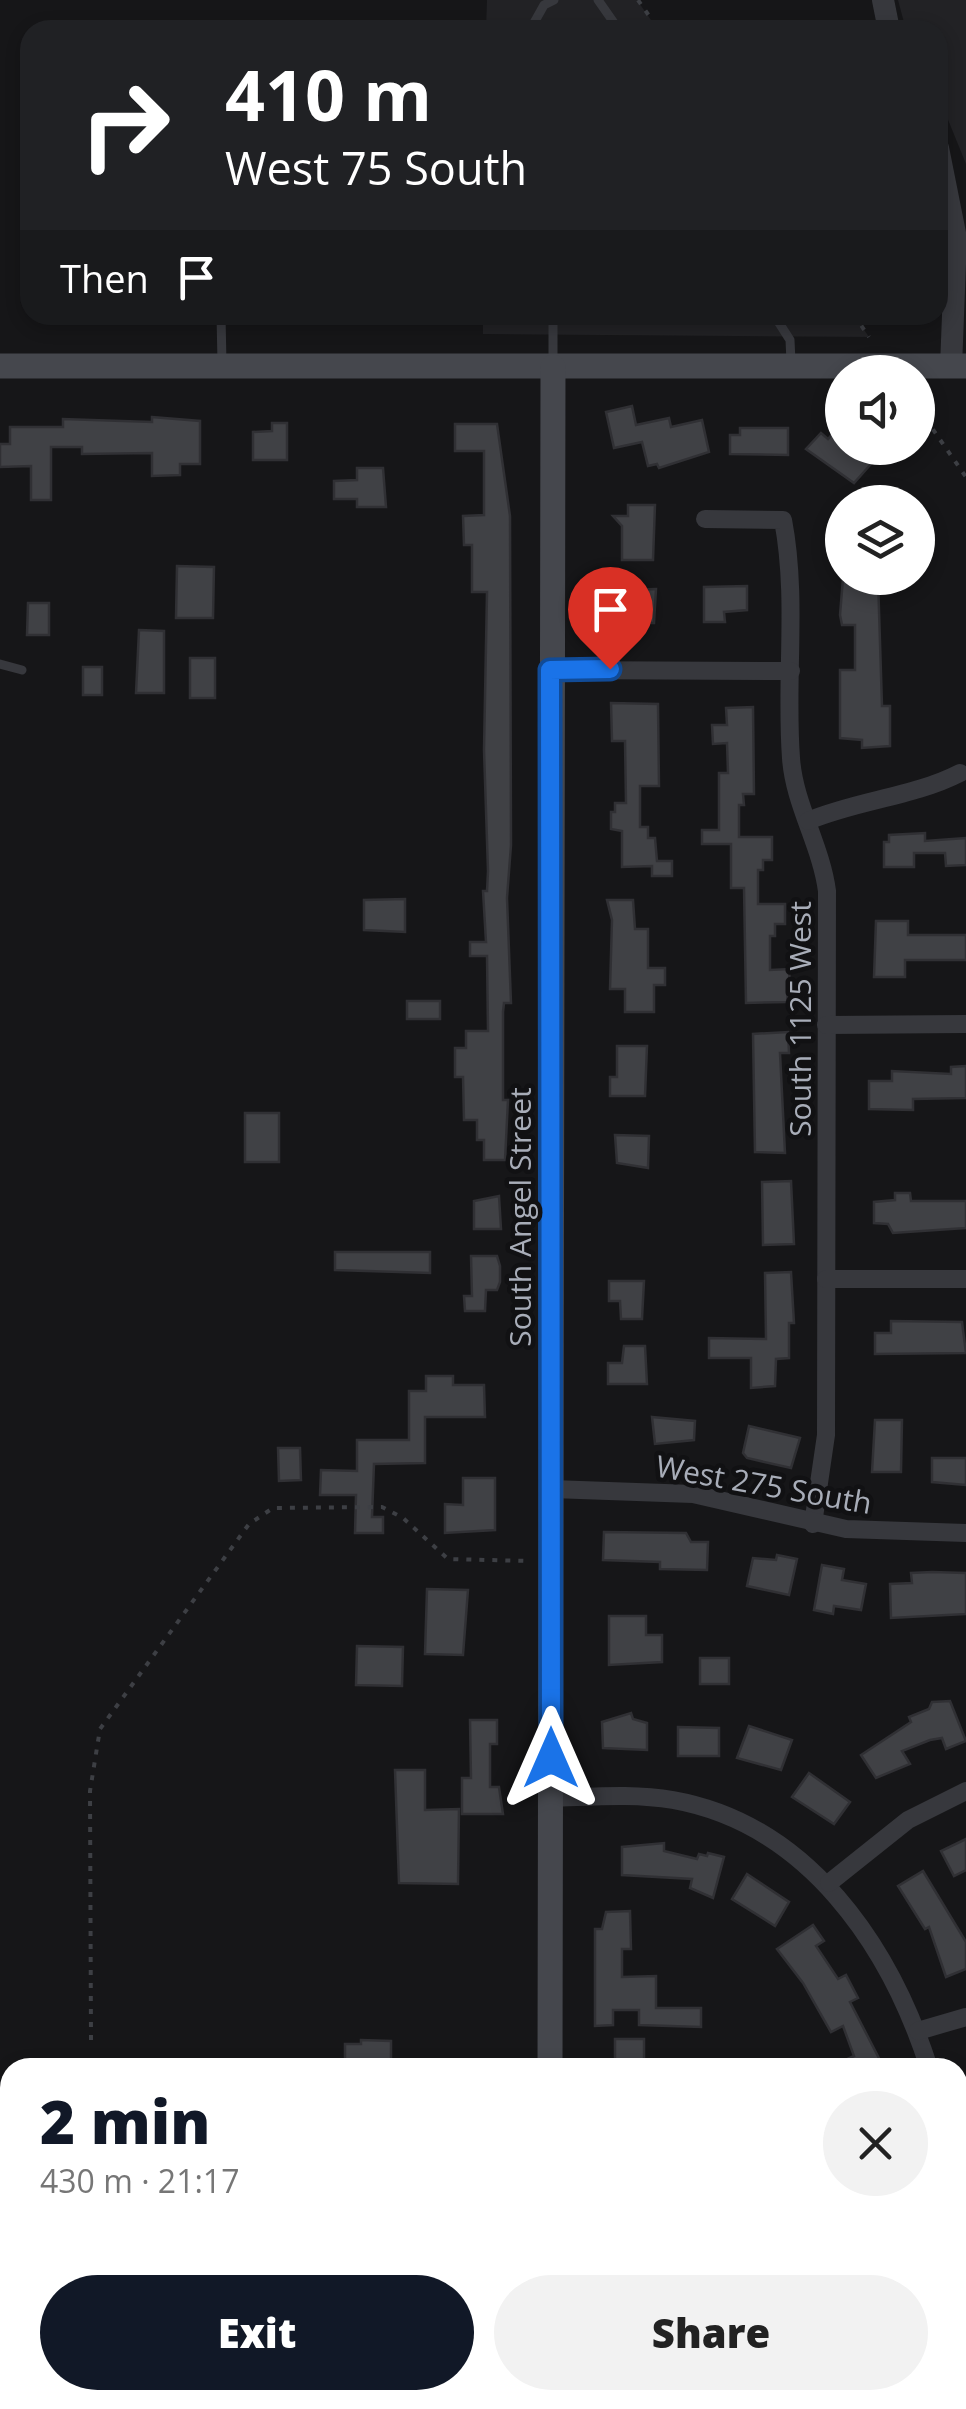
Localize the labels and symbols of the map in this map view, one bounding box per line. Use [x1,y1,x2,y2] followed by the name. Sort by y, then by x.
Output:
[568,567,653,670] pin
[779,901,820,1137] street label: South 1125 West
[499,1087,540,1347] street label: South Angel Street
[653,1445,875,1523] street label: West 275 South
[499,1706,603,1810] position arrow

